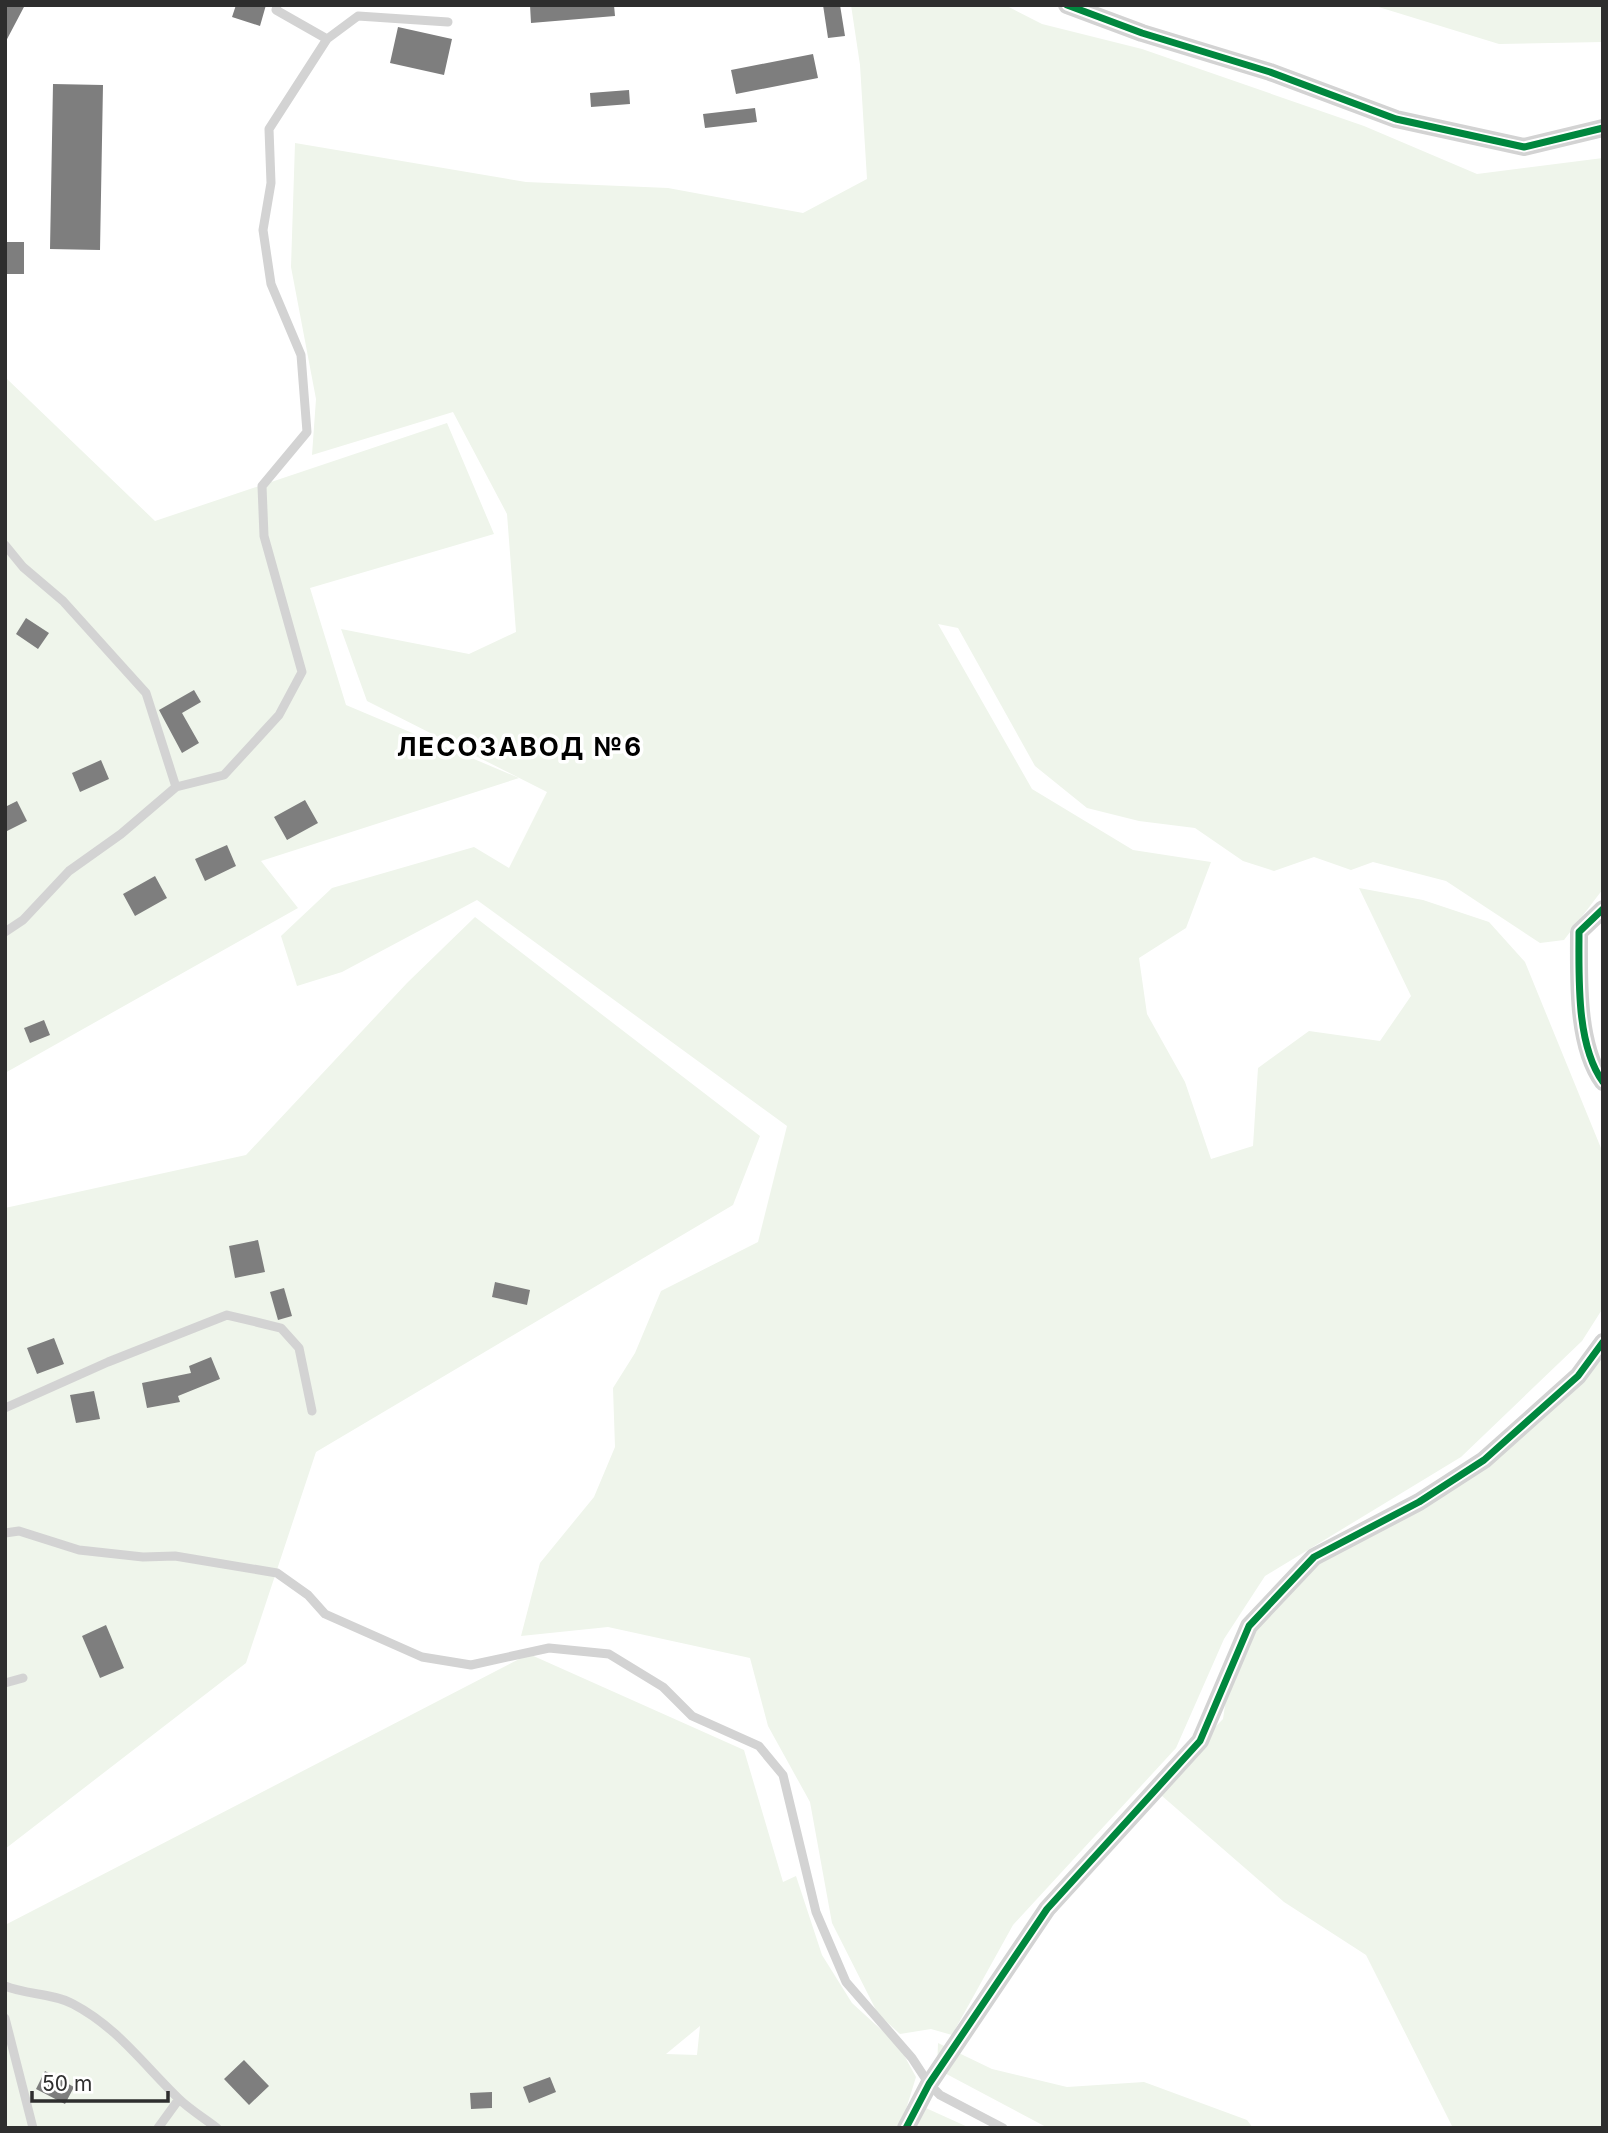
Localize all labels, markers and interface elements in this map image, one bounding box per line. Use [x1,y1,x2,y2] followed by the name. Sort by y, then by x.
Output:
[397,731,643,762] district label: ЛЕСОЗАВОД №6
[32,2060,168,2104] scale bar
[42,2071,92,2096] text: 50 m

